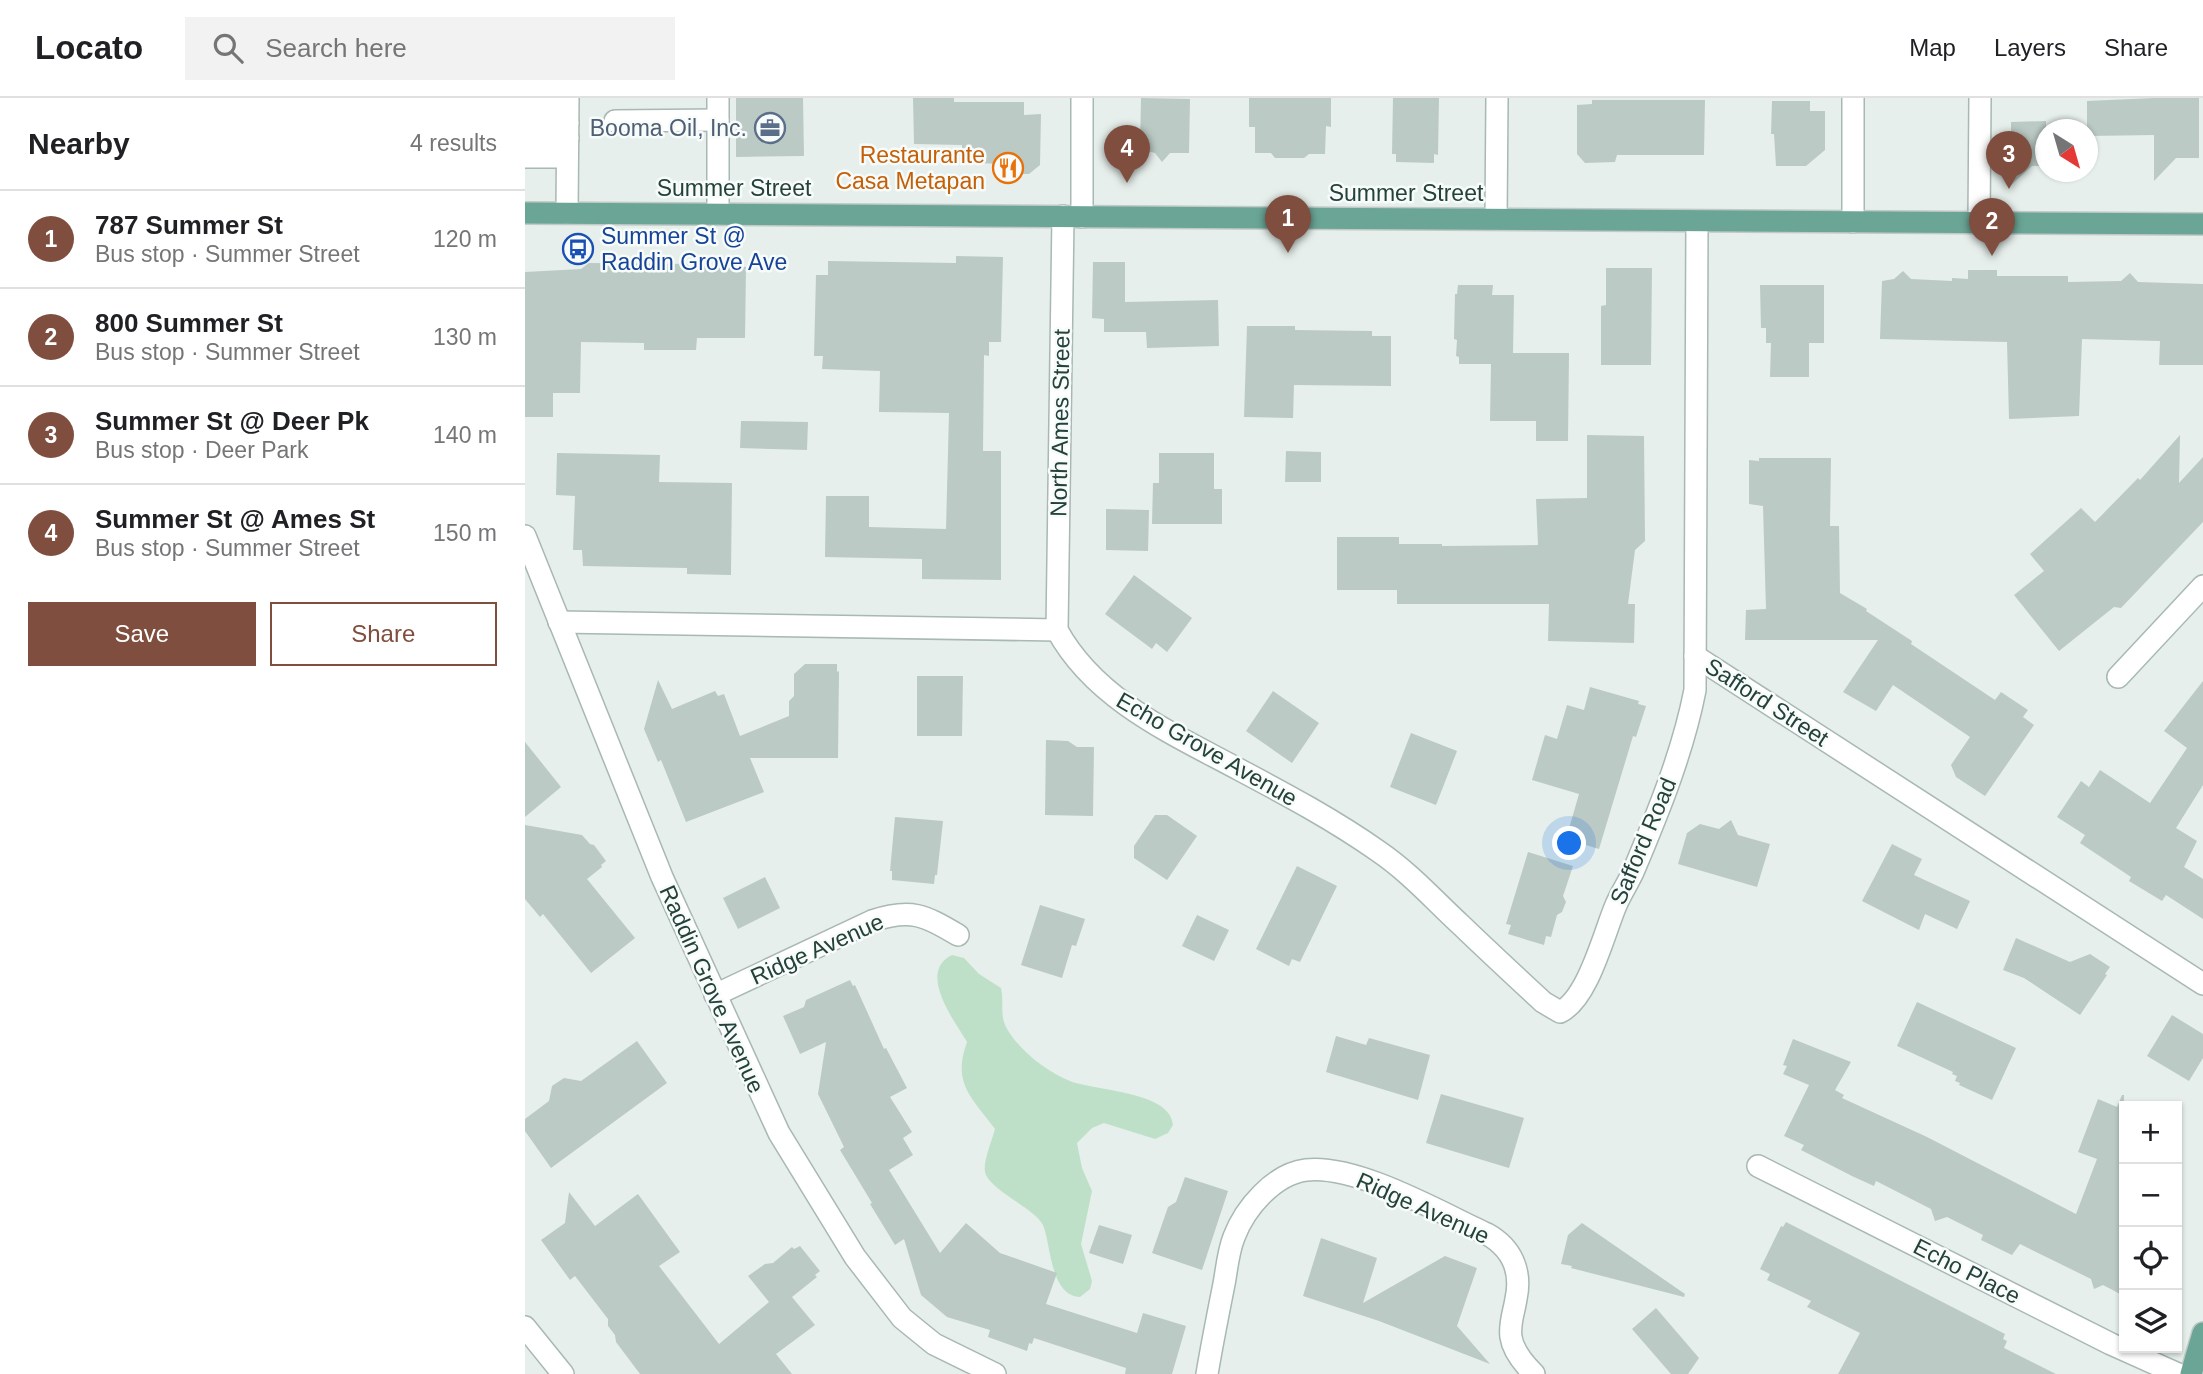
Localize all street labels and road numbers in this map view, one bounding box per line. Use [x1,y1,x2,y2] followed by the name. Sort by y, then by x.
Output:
[657,175,812,201] street label: Summer Street
[1329,180,1484,206] street label: Summer Street
[1045,328,1075,517] street label: North Ames Street
[1701,653,1834,752] street label: Safford Street
[1112,687,1302,811] street label: Echo Grove Avenue
[1605,774,1681,908] street label: Safford Road
[654,881,770,1097] street label: Raddin Grove Avenue
[746,908,888,990] street label: Ridge Avenue
[1352,1167,1494,1249] street label: Ridge Avenue
[1909,1233,2025,1309] street label: Echo Place

